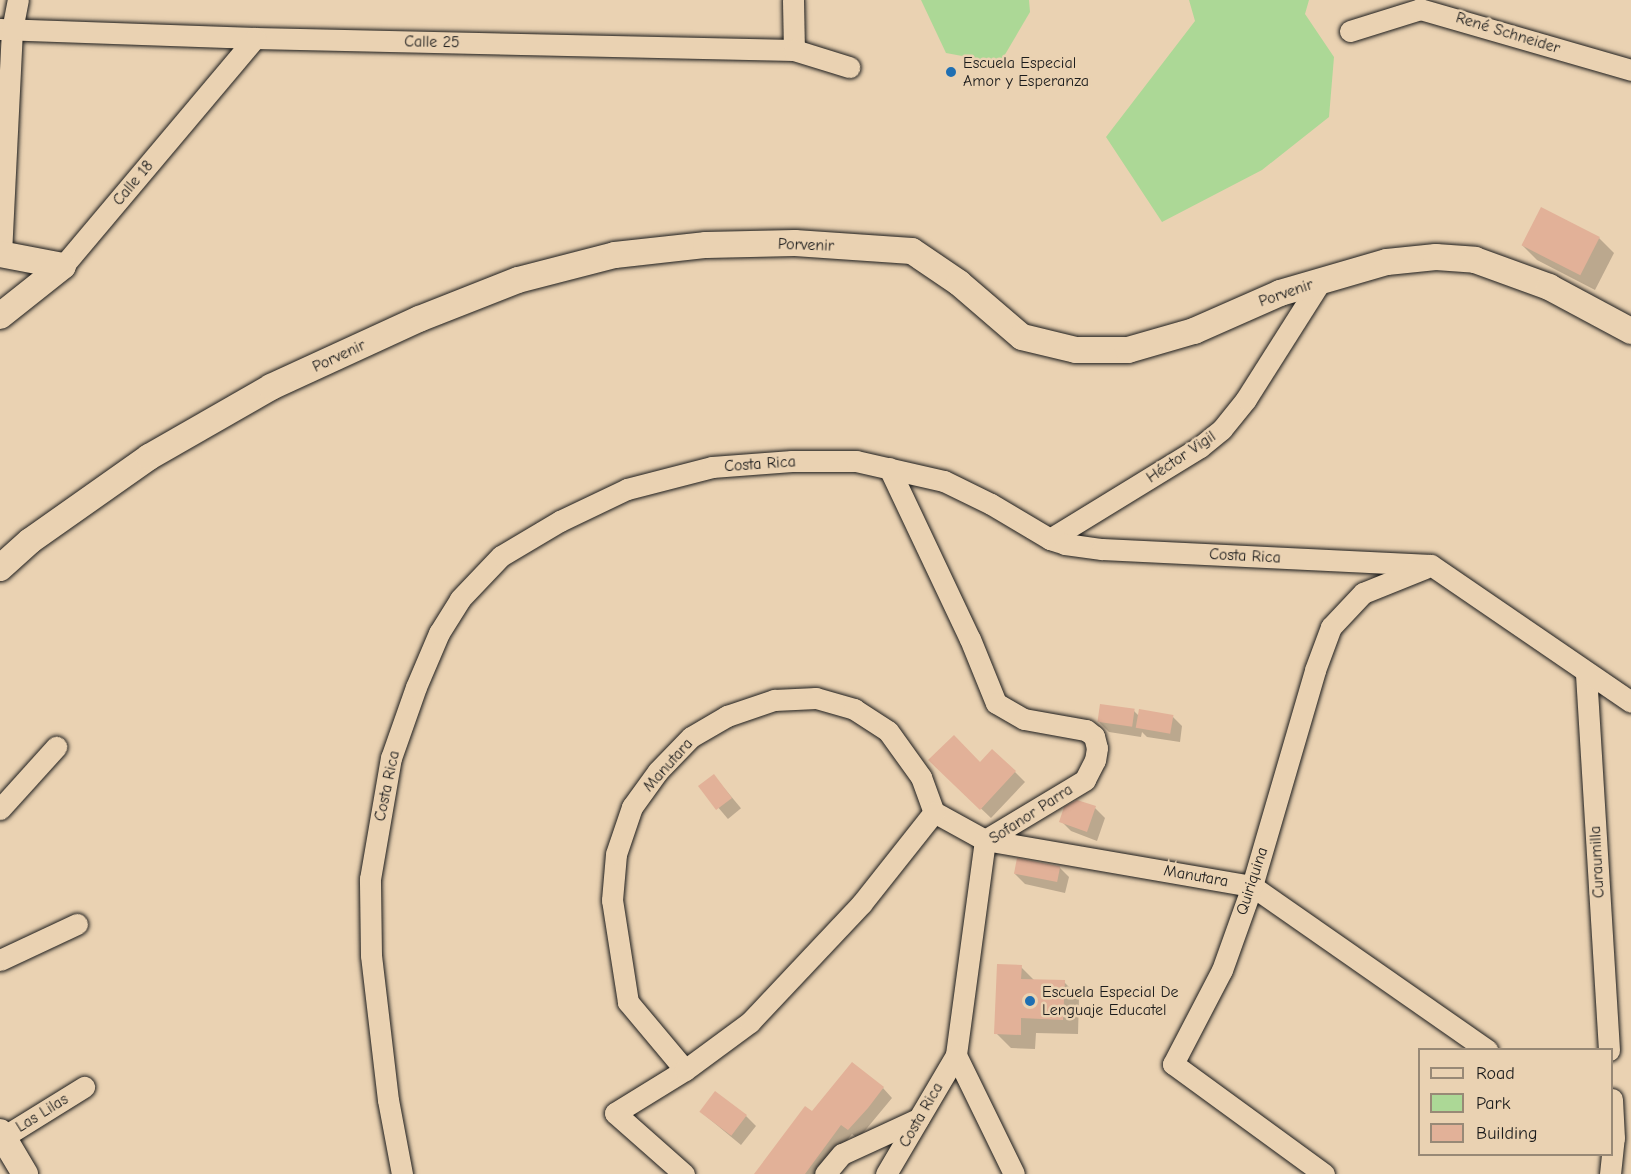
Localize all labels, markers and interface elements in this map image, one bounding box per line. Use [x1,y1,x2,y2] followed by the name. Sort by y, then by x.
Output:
[1454,8,1562,58] street label: René Schneider
[404,32,460,52] street label: Calle 25
[963,53,1089,91] place label: Escuela Especial Amor y Esperanza
[944,65,958,79] marker: Escuela Especial Amor y Esperanza
[109,157,157,209] street label: Calle 18
[778,234,834,256] street label: Porvenir
[1256,275,1316,311] street label: Porvenir
[309,335,369,377] street label: Porvenir
[1143,427,1219,487] street label: Héctor Vigil
[724,452,796,476] street label: Costa Rica
[1209,545,1281,567] street label: Costa Rica
[639,734,697,796] street label: Manutara
[370,749,404,823] street label: Costa Rica
[986,780,1076,848] street label: Sofanor Parra
[1586,825,1608,899] street label: Curaumilla
[1232,845,1272,917] street label: Quiriquina
[1162,861,1230,891] street label: Manutara
[1042,982,1179,1020] place label: Escuela Especial De Lenguaje Educatel
[1023,994,1037,1008] marker: Escuela Especial De Lenguaje Educatel
[1418,1048,1613,1156] legend
[1476,1063,1515,1084] text: Road
[895,1079,947,1151] street label: Costa Rica
[12,1089,72,1137] street label: Las Lilas
[1476,1093,1510,1114] text: Park
[1476,1123,1538,1144] text: Building

